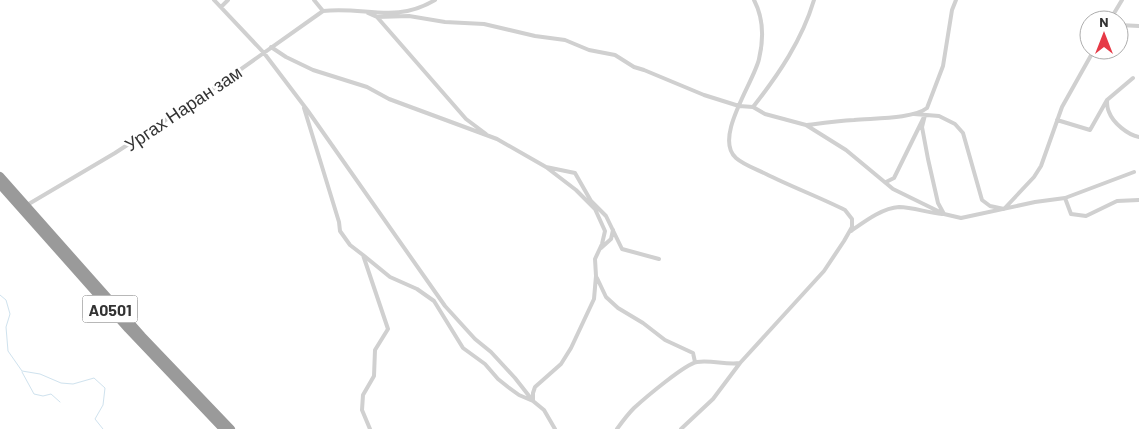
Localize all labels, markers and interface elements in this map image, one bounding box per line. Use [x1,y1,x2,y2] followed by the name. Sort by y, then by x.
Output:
[1079,10,1129,60] north arrow
[1099,13,1109,30] text: N
[120,61,246,155] street label: Ургах Наран зам
[82,296,138,322] road number: A0501

